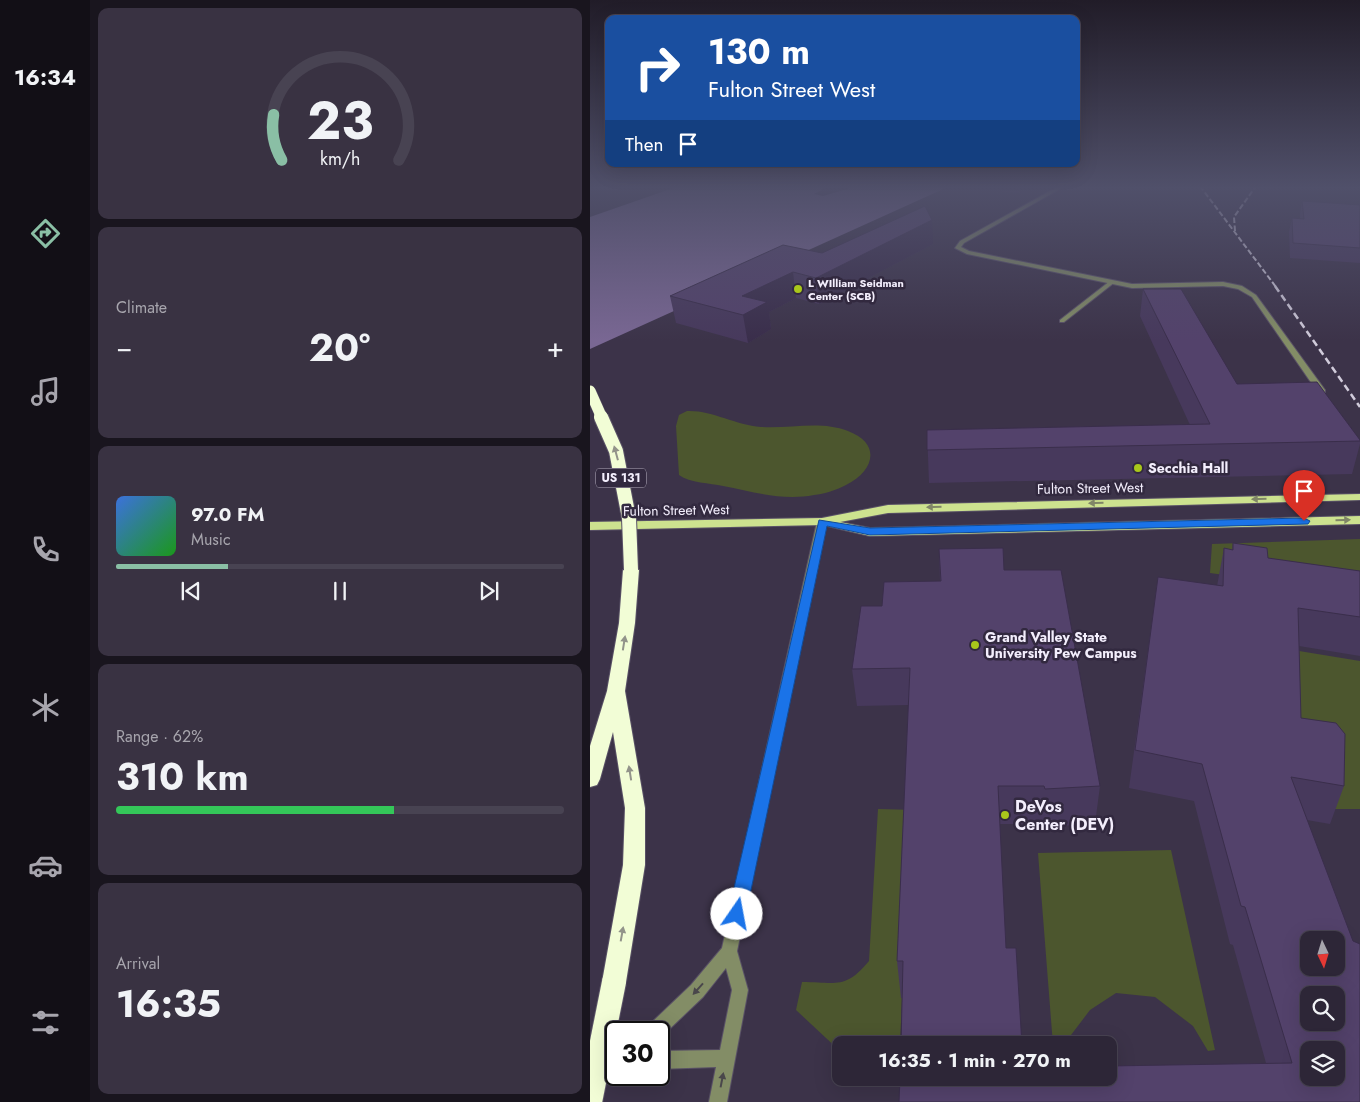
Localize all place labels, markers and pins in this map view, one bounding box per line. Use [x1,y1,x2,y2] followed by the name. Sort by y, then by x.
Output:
[808,275,904,304] place label: L WIlliam Seidman Center (SCB)
[792,283,804,295] marker: L WIlliam Seidman Center (SCB)
[1148,458,1228,478] place label: Secchia Hall
[1132,462,1144,474] marker: Secchia Hall
[1283,470,1325,521] pin
[985,627,1137,663] place label: Grand Valley State University Pew Campus
[969,639,981,651] marker: Grand Valley State University Pew Campus
[1015,795,1114,836] place label: DeVos Center (DEV)
[999,809,1011,821] marker: DeVos Center (DEV)

